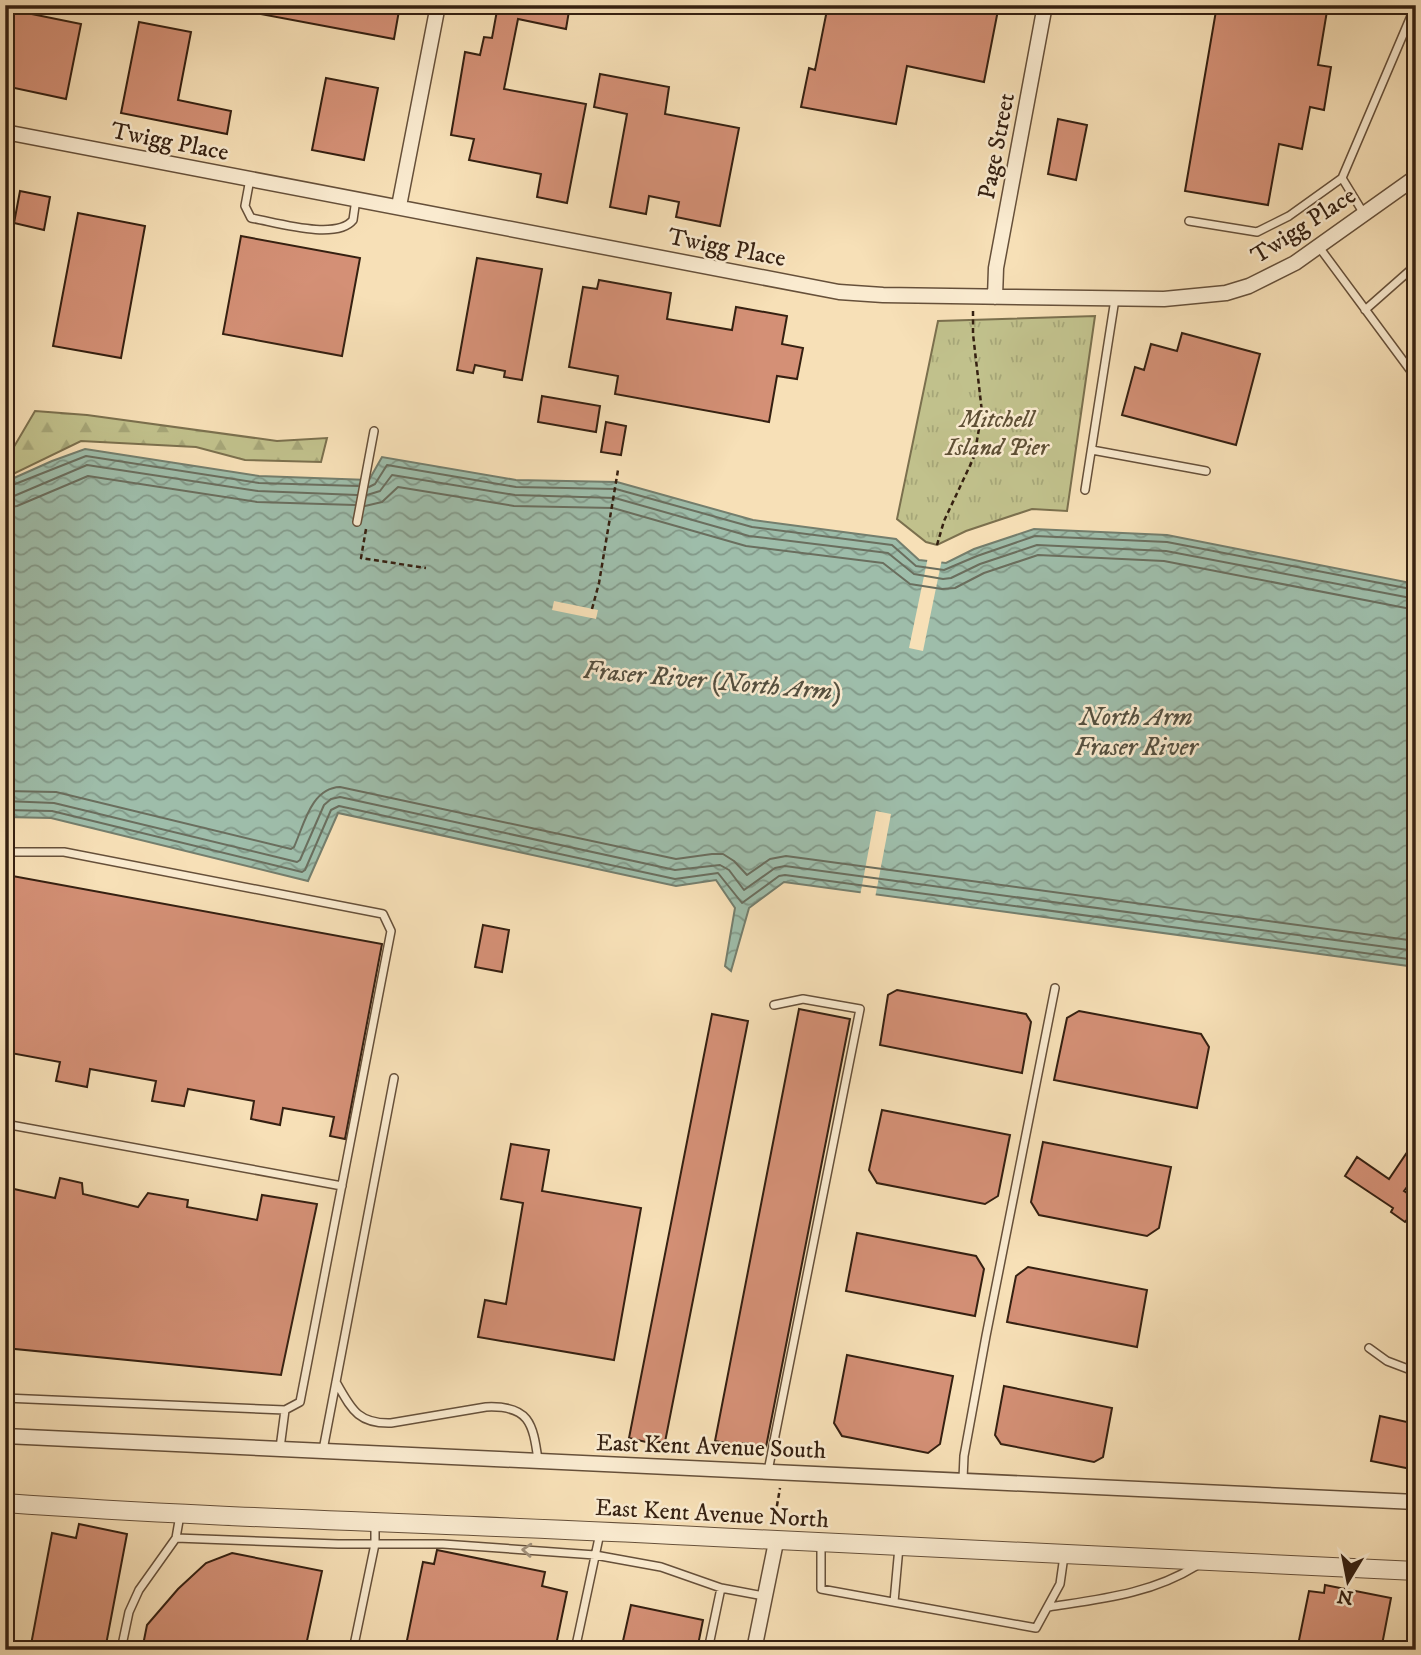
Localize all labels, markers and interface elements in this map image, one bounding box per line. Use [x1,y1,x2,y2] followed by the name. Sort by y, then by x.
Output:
[972,90,1022,202] street label: Page Street
[108,116,231,168] street label: Twigg Place
[1245,181,1362,271] street label: Twigg Place
[665,222,788,274] street label: Twigg Place
[944,405,1051,463] park label: Mitchell Island Pier
[582,654,843,709] water label: Fraser River (North Arm)
[1074,701,1199,764] water label: North Arm Fraser River
[595,1428,827,1466] street label: East Kent Avenue South
[594,1493,830,1535] street label: East Kent Avenue North
[521,1543,532,1558] one-way arrow
[1312,1546,1382,1616] north arrow
[1335,1584,1355,1609] text: N

